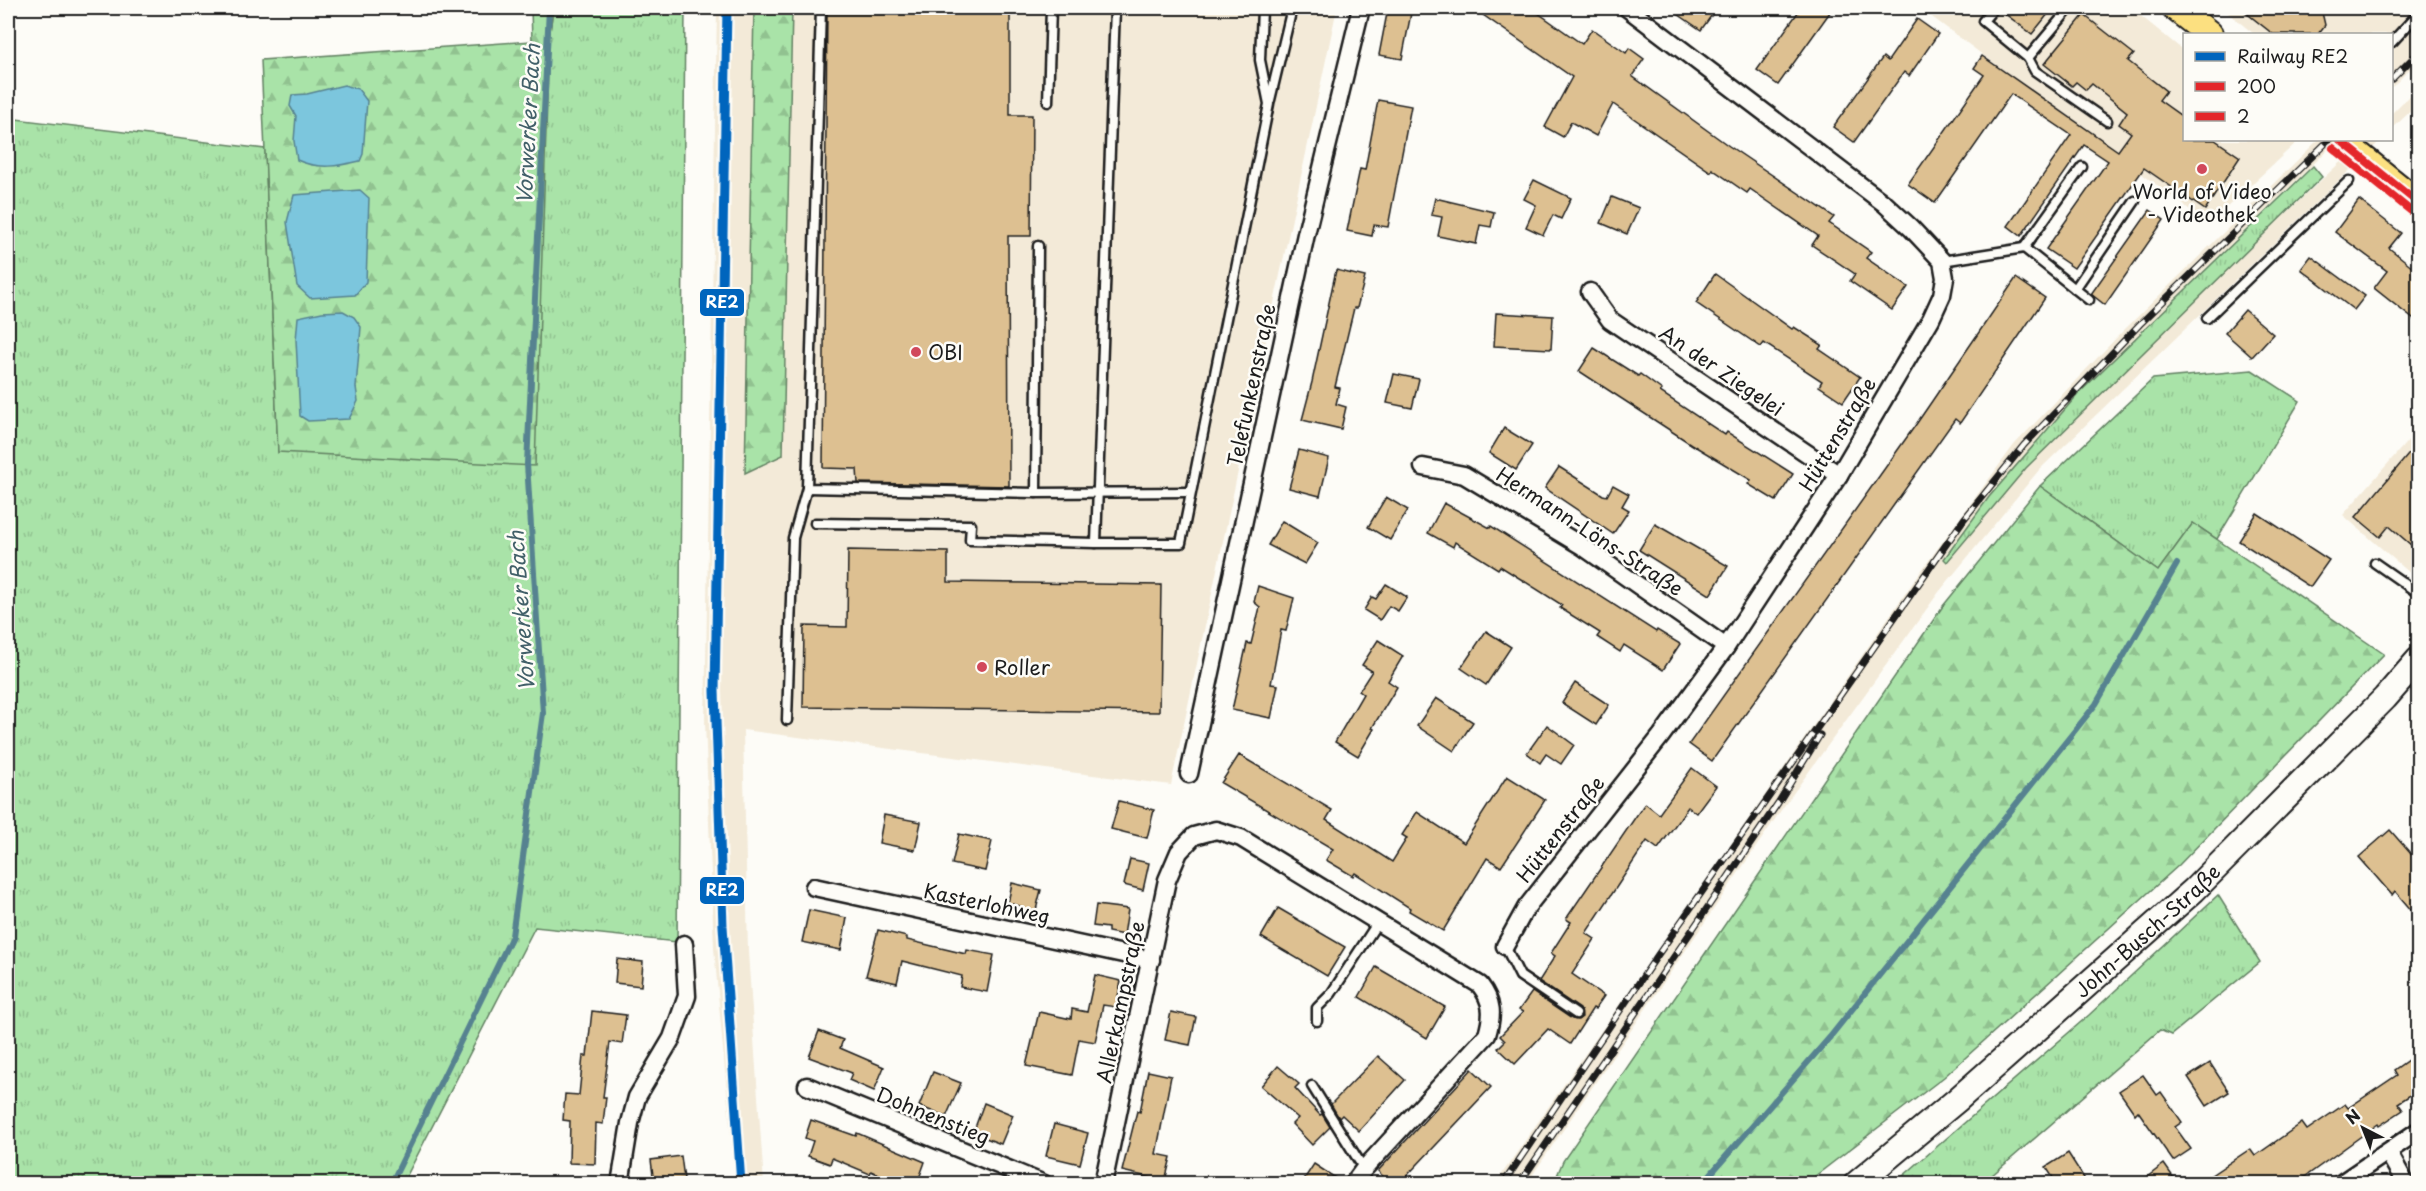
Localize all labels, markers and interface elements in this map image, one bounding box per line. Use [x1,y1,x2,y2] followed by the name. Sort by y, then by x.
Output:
[2183,33,2393,141] legend
[507,42,547,205] water label: Vorwerker Bach
[2237,42,2348,69] text: Railway RE2
[2237,72,2276,99] text: 200
[2237,102,2250,129] text: 2
[2195,162,2209,176] marker: World of Video - Videothek
[2132,176,2272,229] place label: World of Video - Videothek
[699,288,745,317] line badge: RE2
[706,289,738,313] text: RE2
[1219,301,1283,469] street label: Telefunkenstraße
[1654,317,1790,423] street label: An der Ziegelei
[928,337,963,367] place label: OBI
[909,345,923,359] marker: OBI
[1791,371,1883,497] street label: Hüttenstraße
[1491,459,1689,603] street label: Hermann-Löns-Straße
[498,529,542,692] water label: Vorwerker Bach
[994,652,1051,682] place label: Roller
[975,660,989,674] marker: Roller
[1509,769,1611,889] street label: Hüttenstraße
[2068,857,2227,1004] street label: John-Busch-Straße
[921,875,1053,931] street label: Kasterlohweg
[699,876,745,905] line badge: RE2
[706,877,738,901] text: RE2
[1088,918,1152,1086] street label: Allerkampstraße
[872,1079,994,1151] street label: Dohnenstieg
[2333,1098,2393,1158] north arrow
[2340,1103,2365,1129] text: N

